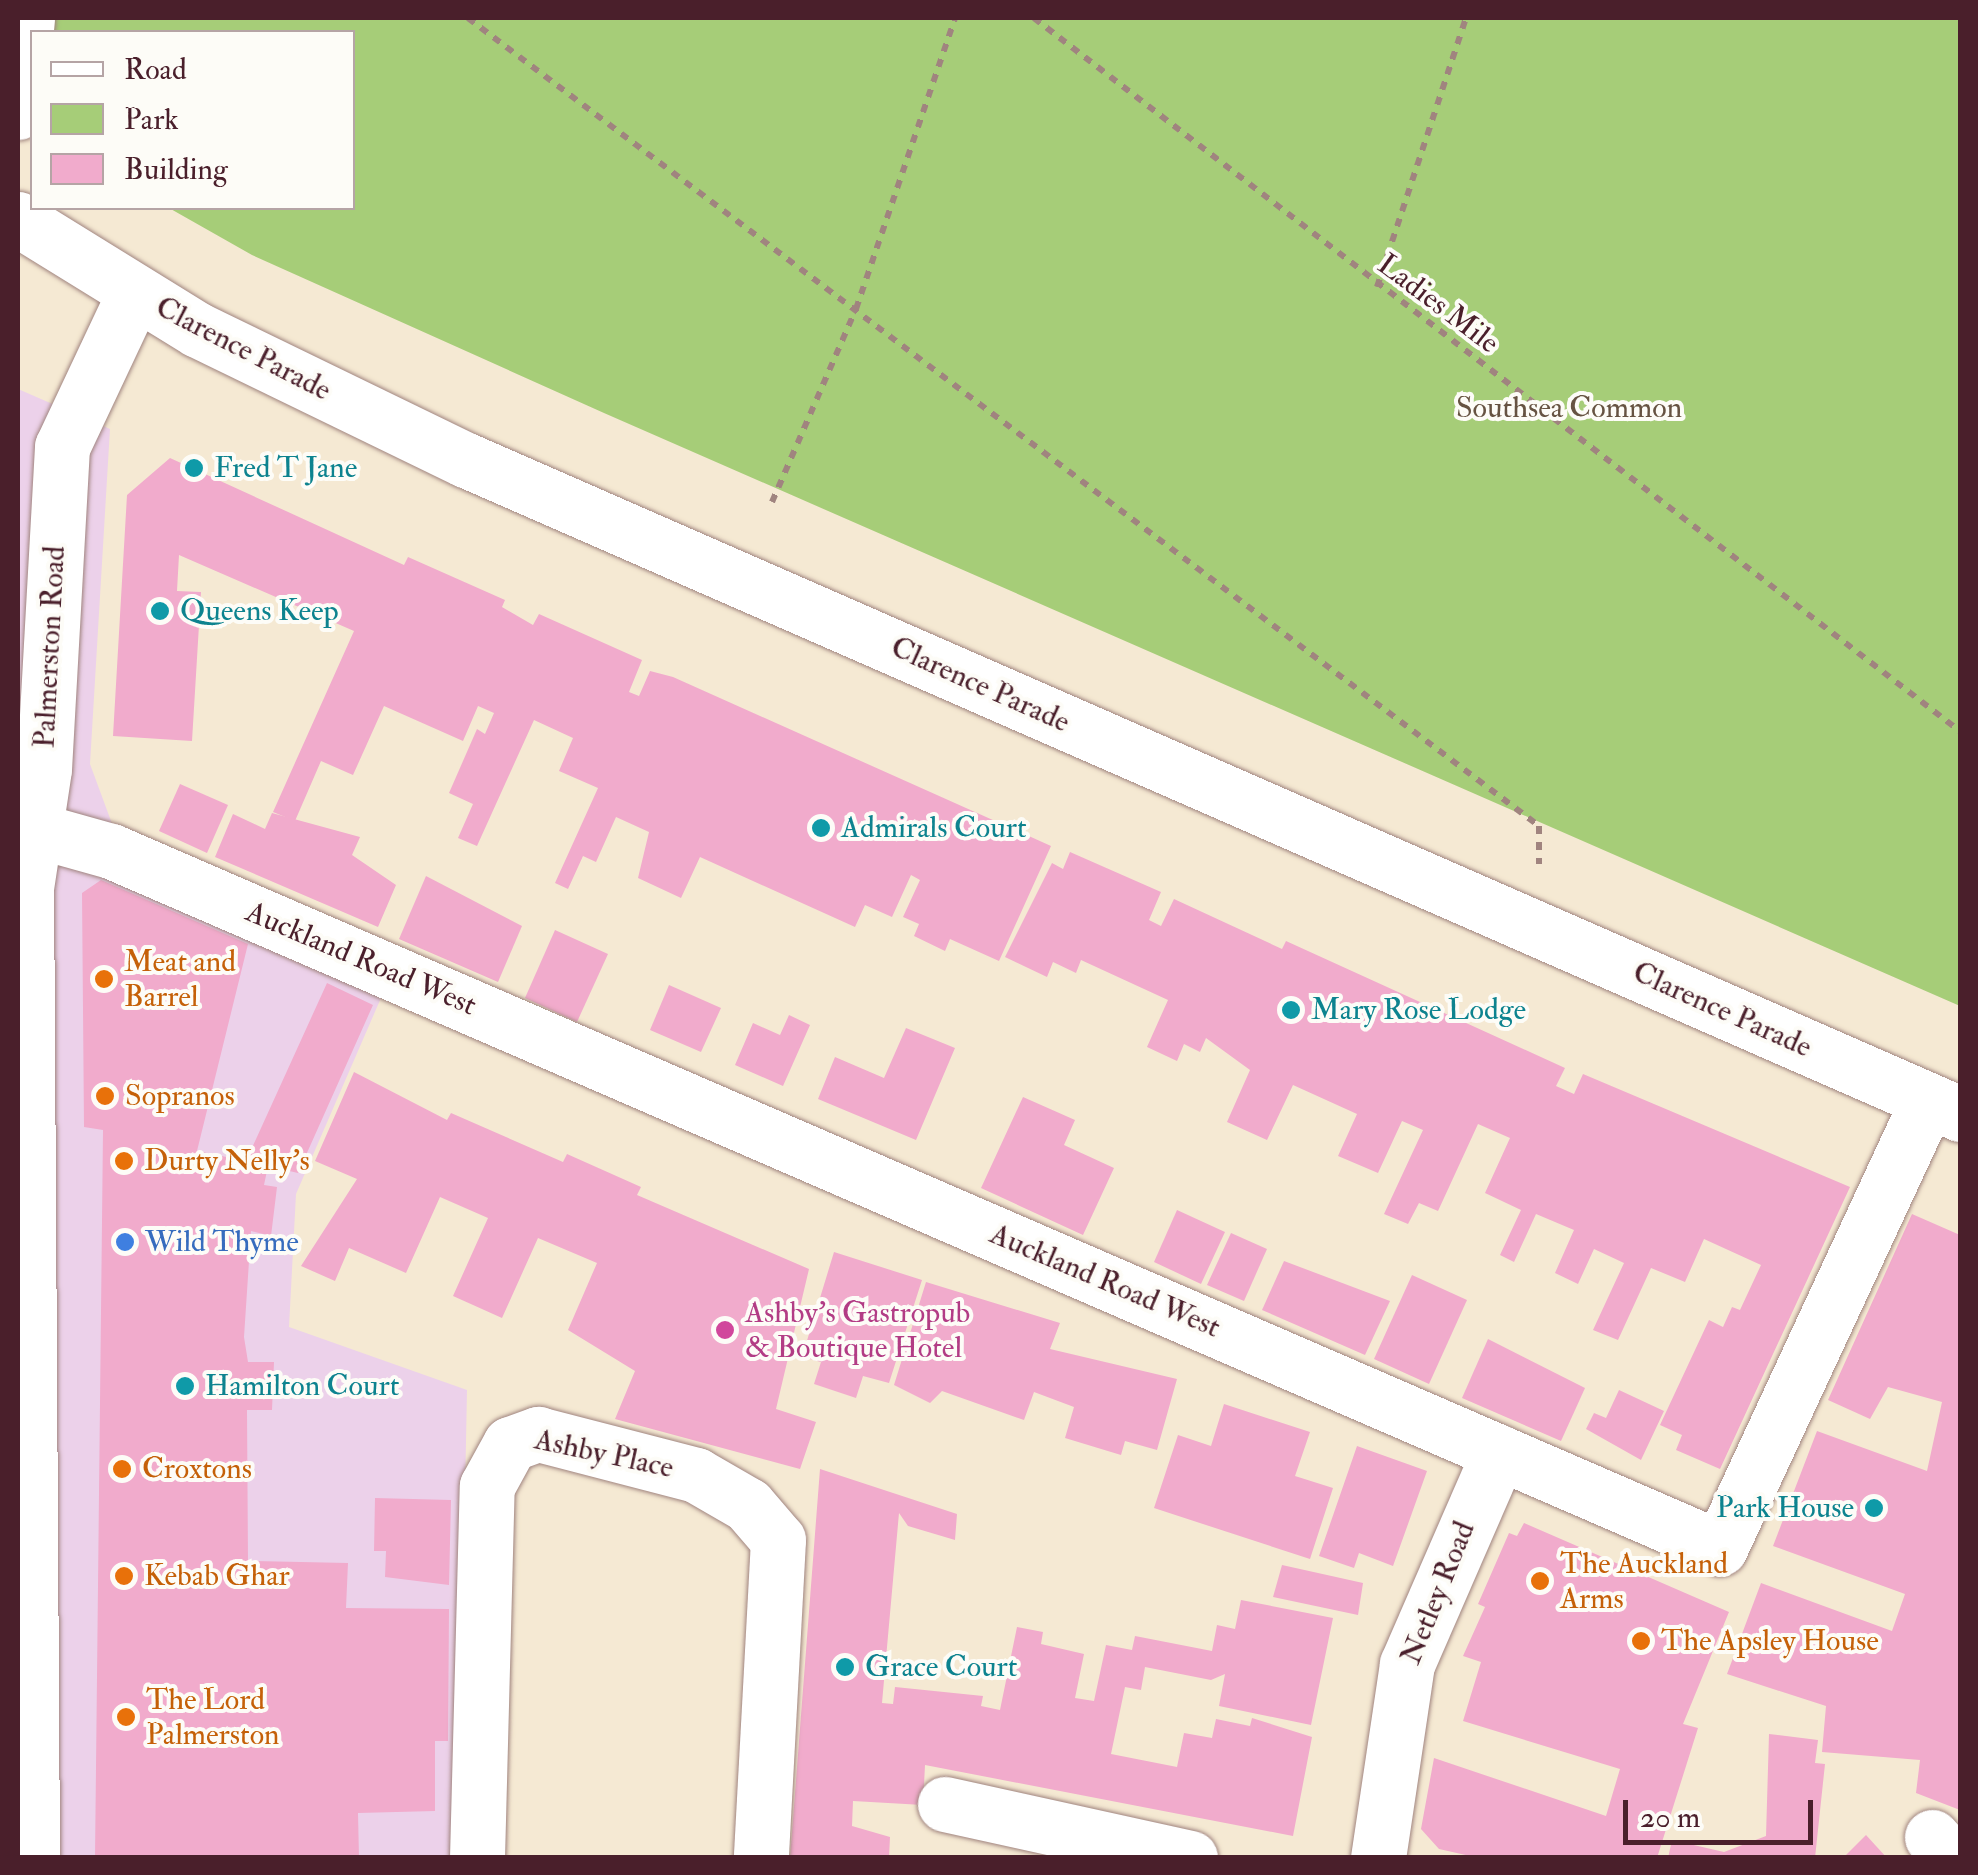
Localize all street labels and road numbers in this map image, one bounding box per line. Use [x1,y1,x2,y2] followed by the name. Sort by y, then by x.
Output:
[1370,247,1506,361] street label: Ladies Mile
[149,289,337,409] street label: Clarence Parade
[27,545,73,749] street label: Palmerston Road
[885,630,1075,740] street label: Clarence Parade
[240,894,482,1024] street label: Auckland Road West
[1627,955,1817,1065] street label: Clarence Parade
[984,1216,1226,1346] street label: Auckland Road West
[531,1422,677,1486] street label: Ashby Place
[1393,1516,1483,1670] street label: Netley Road

